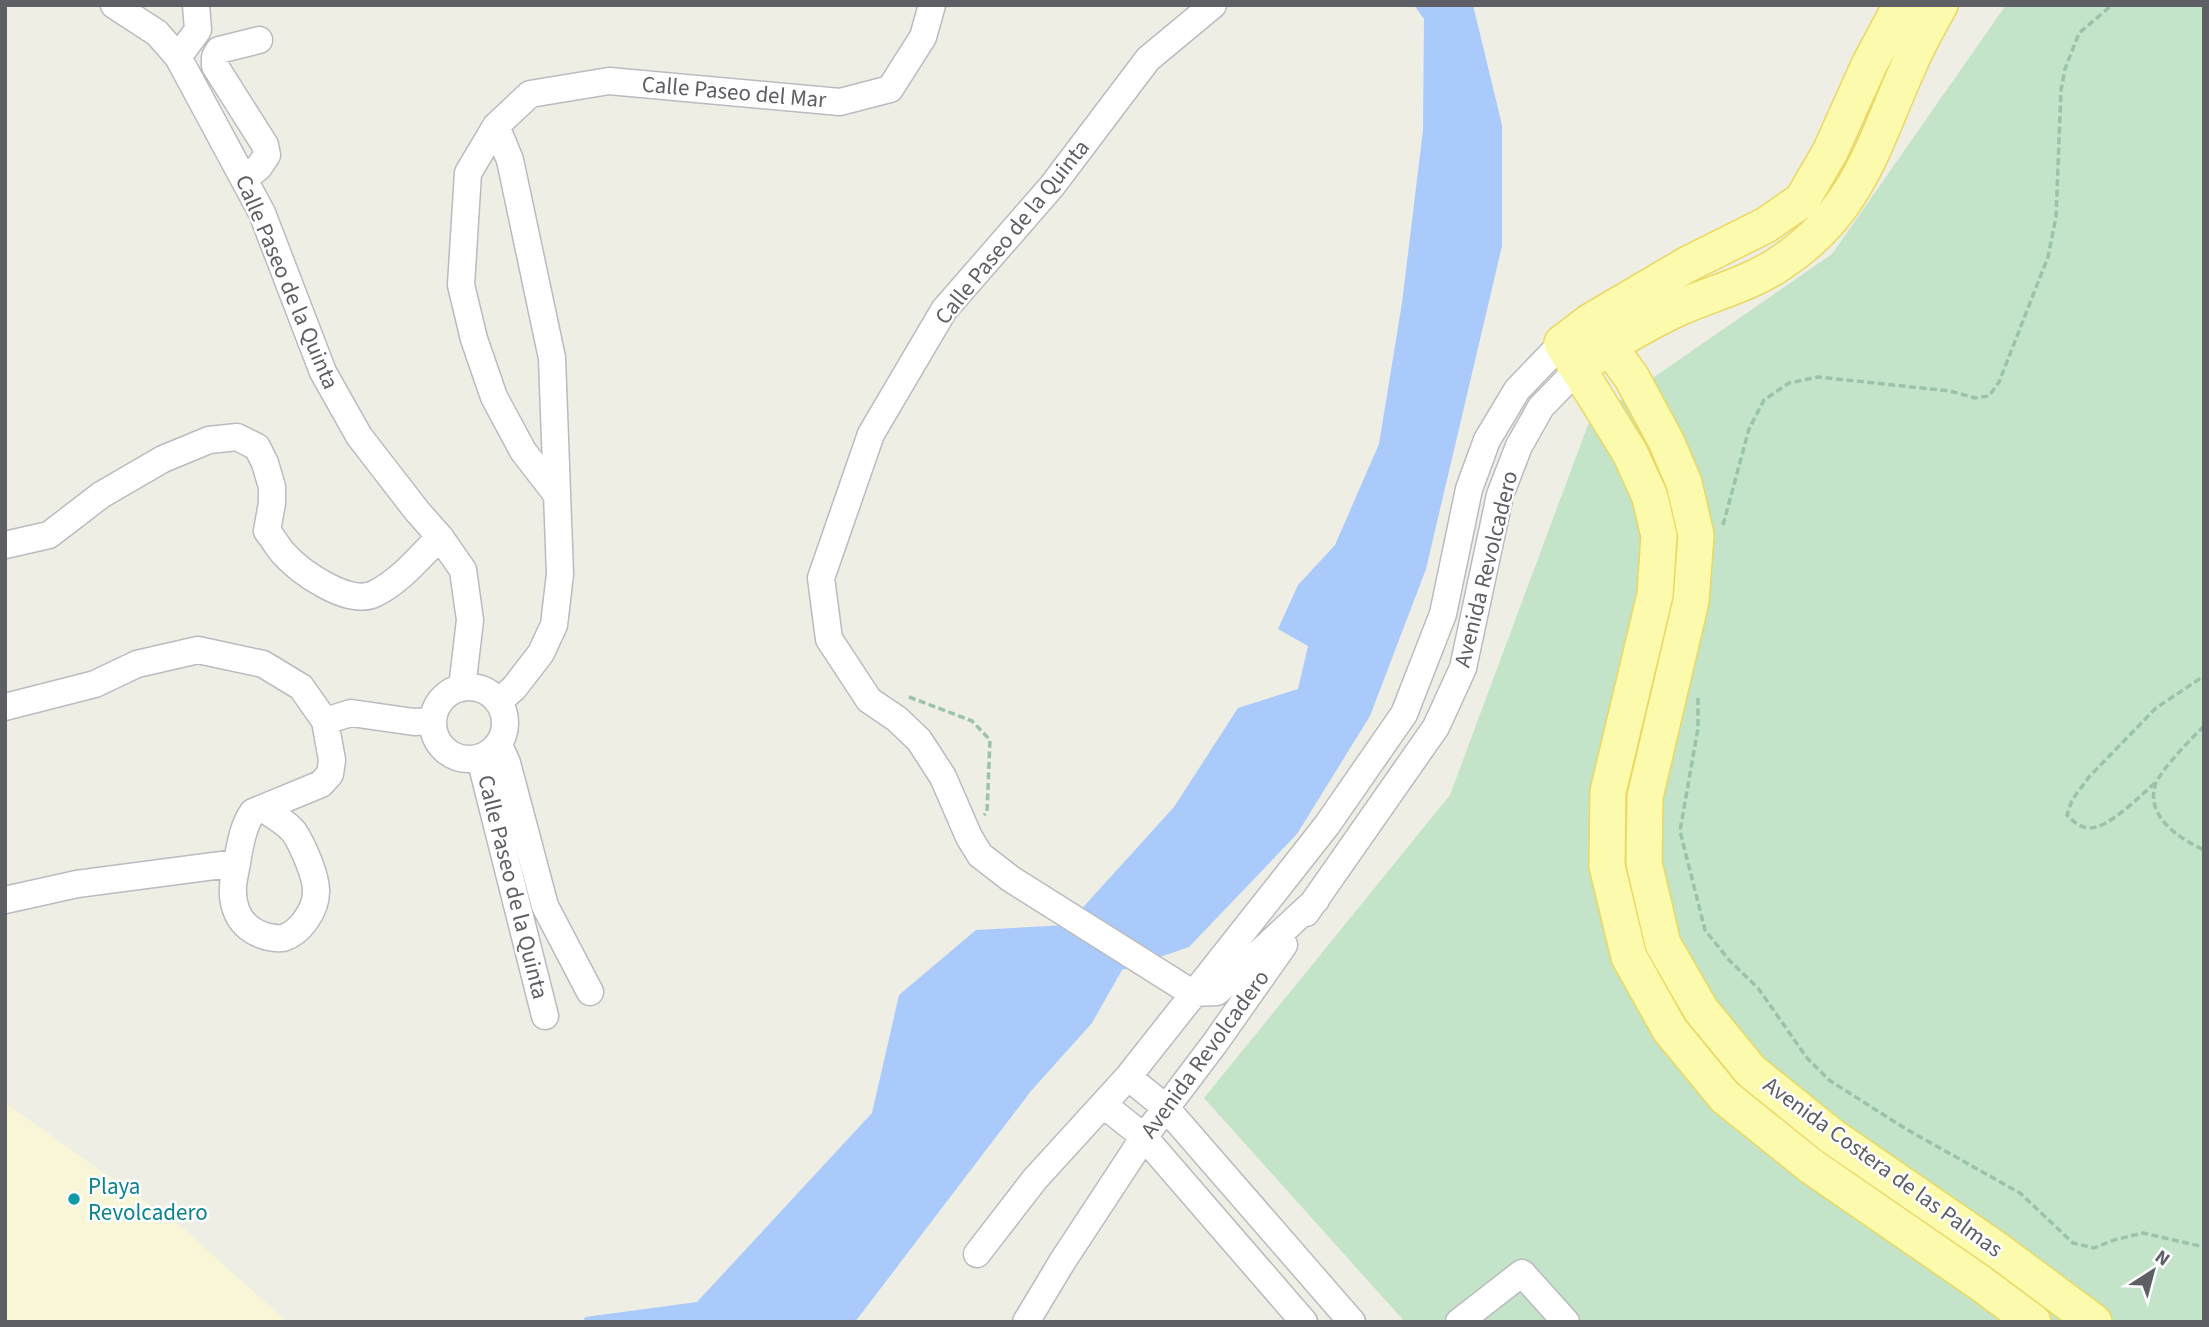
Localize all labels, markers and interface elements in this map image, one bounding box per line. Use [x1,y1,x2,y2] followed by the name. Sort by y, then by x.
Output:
[640,67,829,117] street label: Calle Paseo del Mar
[927,132,1097,332] street label: Calle Paseo de la Quinta
[227,170,347,394] street label: Calle Paseo de la Quinta
[1446,467,1526,671] street label: Avenida Revolcadero
[469,771,557,1003] street label: Calle Paseo de la Quinta
[1133,963,1277,1145] street label: Avenida Revolcadero
[1756,1069,2010,1265] street label: Avenida Costera de las Palmas
[88,1170,208,1229] place label: Playa Revolcadero
[66,1191,82,1207] marker: Playa Revolcadero
[2118,1236,2188,1306] north arrow
[2149,1244,2175,1273] text: N

